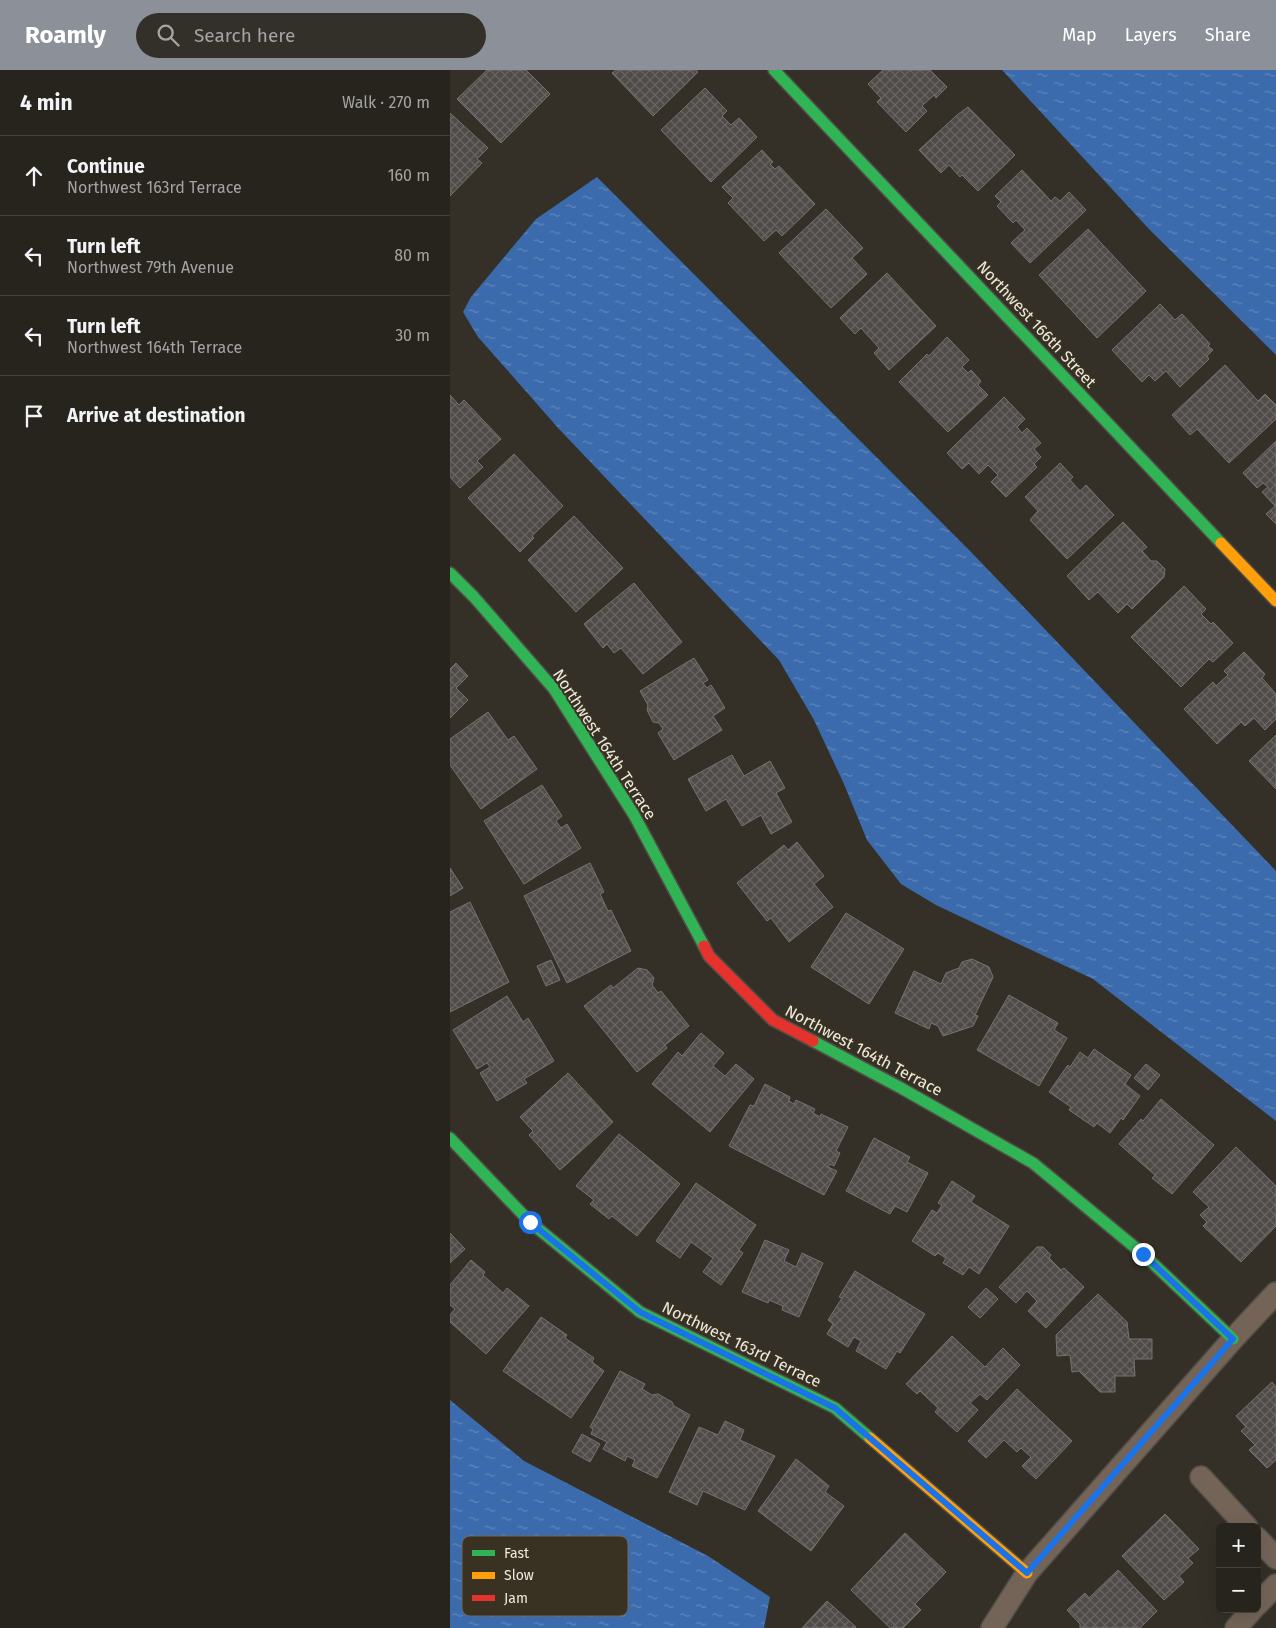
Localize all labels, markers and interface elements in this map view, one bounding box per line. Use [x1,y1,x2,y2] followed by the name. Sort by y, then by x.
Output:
[136,13,486,58] search box
[25,21,106,49] text: Roamly
[154,21,182,49] icon: search
[194,24,295,47] text: Search here
[1062,24,1097,46] text: Map
[1125,24,1177,46] text: Layers
[1205,24,1251,46] text: Share
[20,90,73,116] text: 4 min
[342,93,430,112] text: Walk · 270 m
[67,155,145,178] text: Continue
[20,162,48,190] icon: ahead
[388,166,430,185] text: 160 m
[67,178,242,197] text: Northwest 163rd Terrace
[67,235,141,258] text: Turn left
[20,242,48,270] icon: left
[394,246,430,265] text: 80 m
[973,257,1100,392] street label: Northwest 166th Street
[67,258,234,277] text: Northwest 79th Avenue
[67,315,141,338] text: Turn left
[20,322,48,350] icon: left
[395,326,430,345] text: 30 m
[67,338,242,357] text: Northwest 164th Terrace
[20,402,48,430] icon: arrive
[67,404,246,427] text: Arrive at destination
[549,666,660,823] street label: Northwest 164th Terrace
[782,1001,946,1100] street label: Northwest 164th Terrace
[519,1211,542,1234] route start
[1132,1243,1155,1266] route end
[659,1298,824,1391] street label: Northwest 163rd Terrace
[1216,1523,1261,1613] map controls
[1216,1523,1261,1568] button: +
[462,1536,628,1616] legend
[504,1545,530,1562] text: Fast
[504,1567,534,1584] text: Slow
[1216,1568,1261,1613] button: −
[504,1590,528,1607] text: Jam

